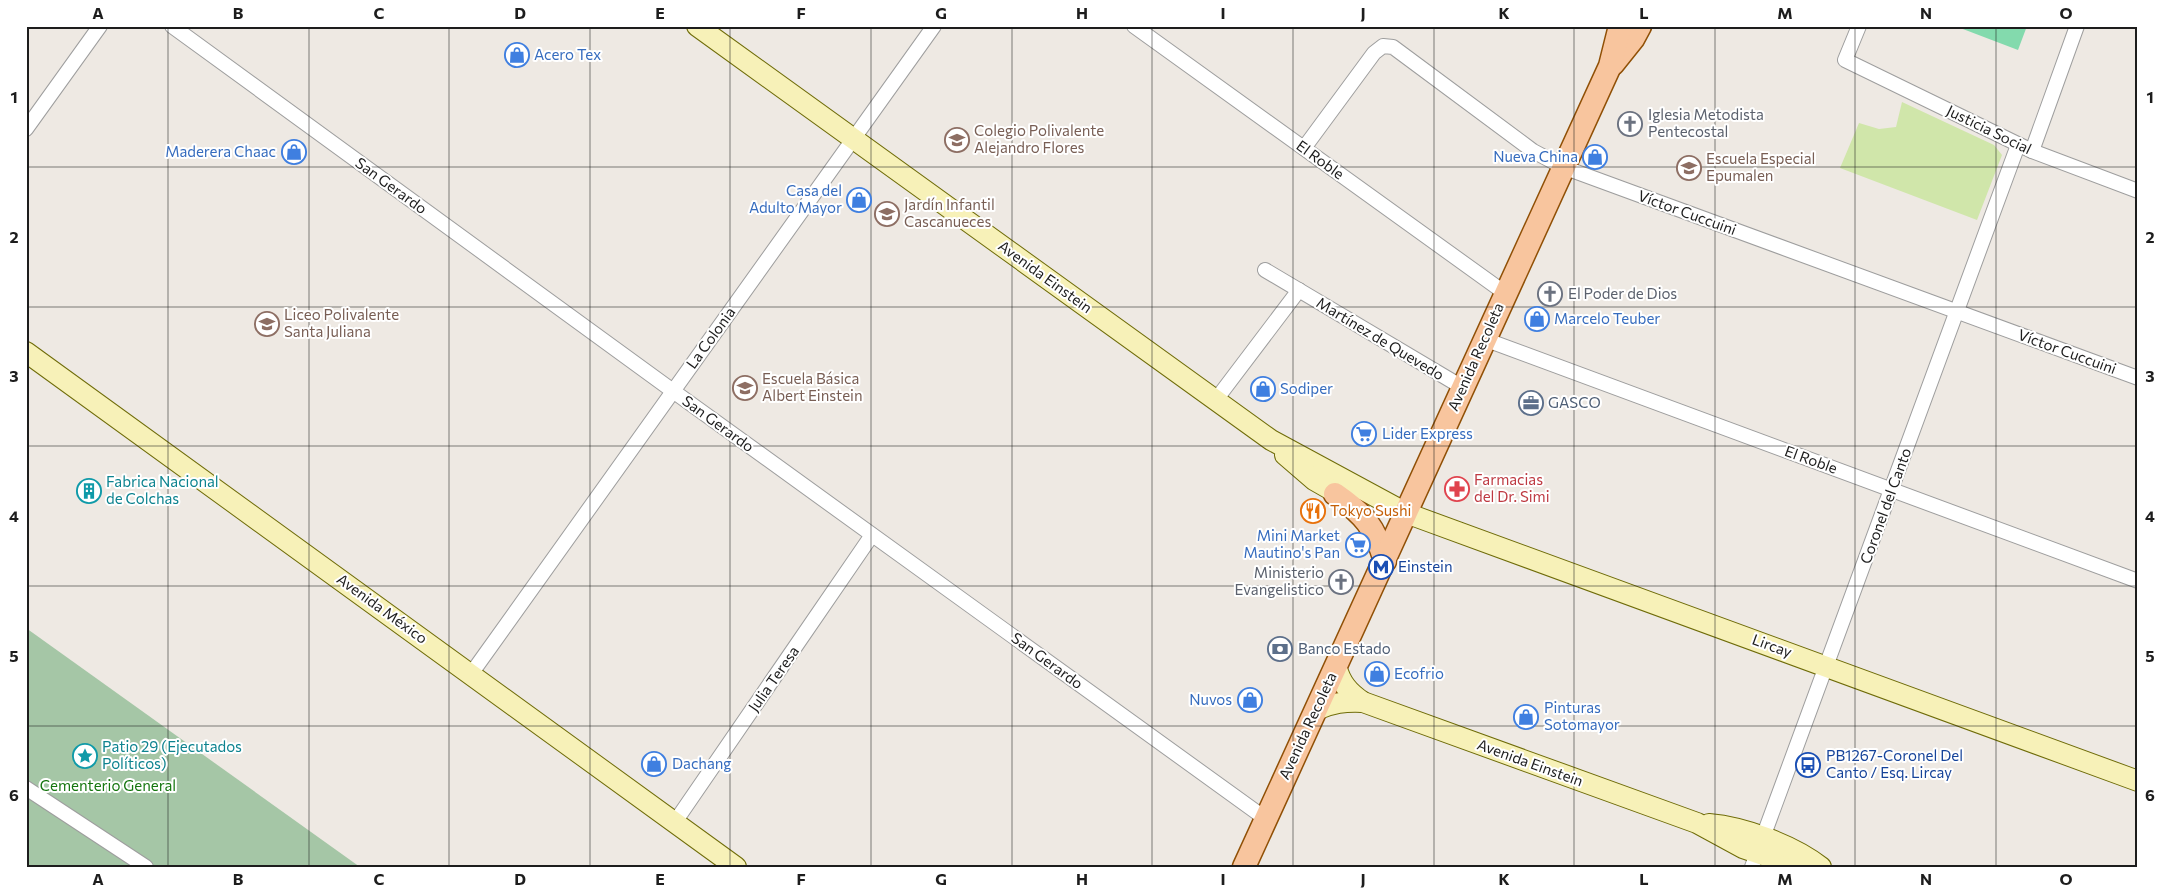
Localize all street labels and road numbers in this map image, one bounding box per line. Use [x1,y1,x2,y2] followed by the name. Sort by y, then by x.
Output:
[1944,101,2035,157] street label: Justicia Social
[1293,136,1348,183] street label: El Roble
[352,153,431,217] street label: San Gerardo
[1636,186,1739,238] street label: Víctor Cuccuini
[995,236,1096,316] street label: Avenida Einstein
[1313,293,1448,383] street label: Martínez de Quevedo
[1443,300,1507,413] street label: Avenida Recoleta
[682,303,739,372] street label: La Colonia
[2016,325,2119,377] street label: Víctor Cuccuini
[679,391,758,455] street label: San Gerardo
[1783,441,1840,477] street label: El Roble
[1856,445,1914,566] street label: Coronel del Canto
[334,569,431,647] street label: Avenida México
[1008,628,1087,692] street label: San Gerardo
[1750,630,1795,661] street label: Lircay
[744,642,802,715] street label: Julia Teresa
[1274,669,1340,782] street label: Avenida Recoleta
[1475,735,1586,790] street label: Avenida Einstein

